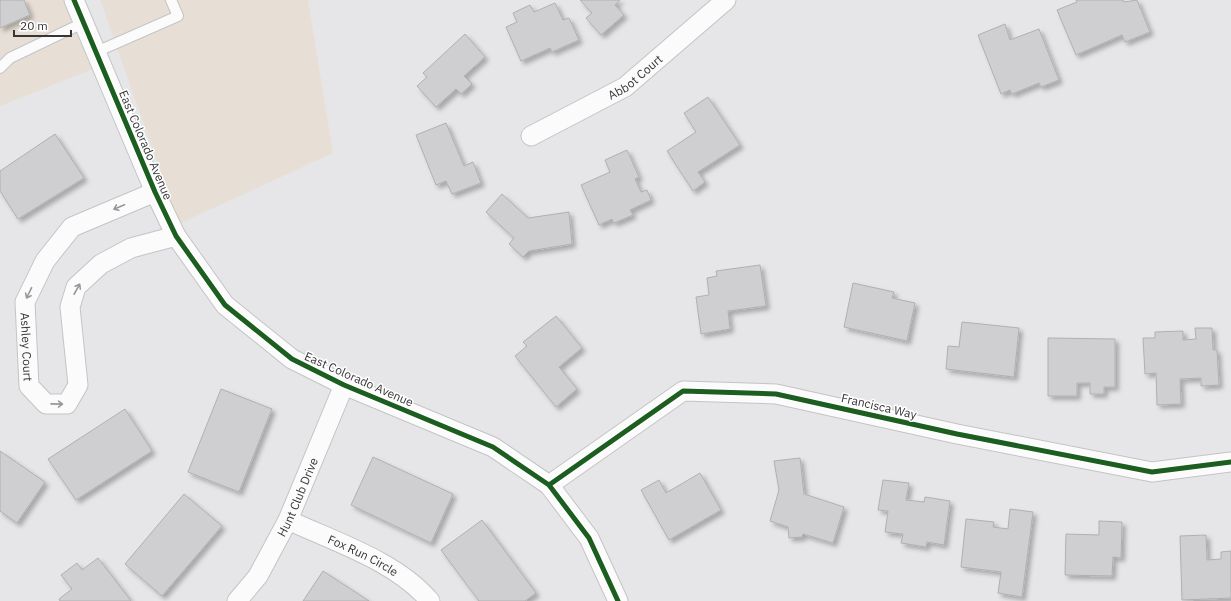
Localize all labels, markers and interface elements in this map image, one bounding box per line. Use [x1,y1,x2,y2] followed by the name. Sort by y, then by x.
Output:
[14,12,71,38] scale bar
[20,18,48,33] text: 20 m
[605,51,665,102] street label: Abbot Court
[116,88,176,202] street label: East Colorado Avenue
[114,204,126,212] one-way arrow
[74,283,81,295] one-way arrow
[25,286,32,298] one-way arrow
[18,312,36,382] street label: Ashley Court
[302,348,416,410] street label: East Colorado Avenue
[840,390,918,422] street label: Francisca Way
[50,400,63,408] one-way arrow
[273,455,321,539] street label: Hunt Club Drive
[326,531,402,579] street label: Fox Run Circle

